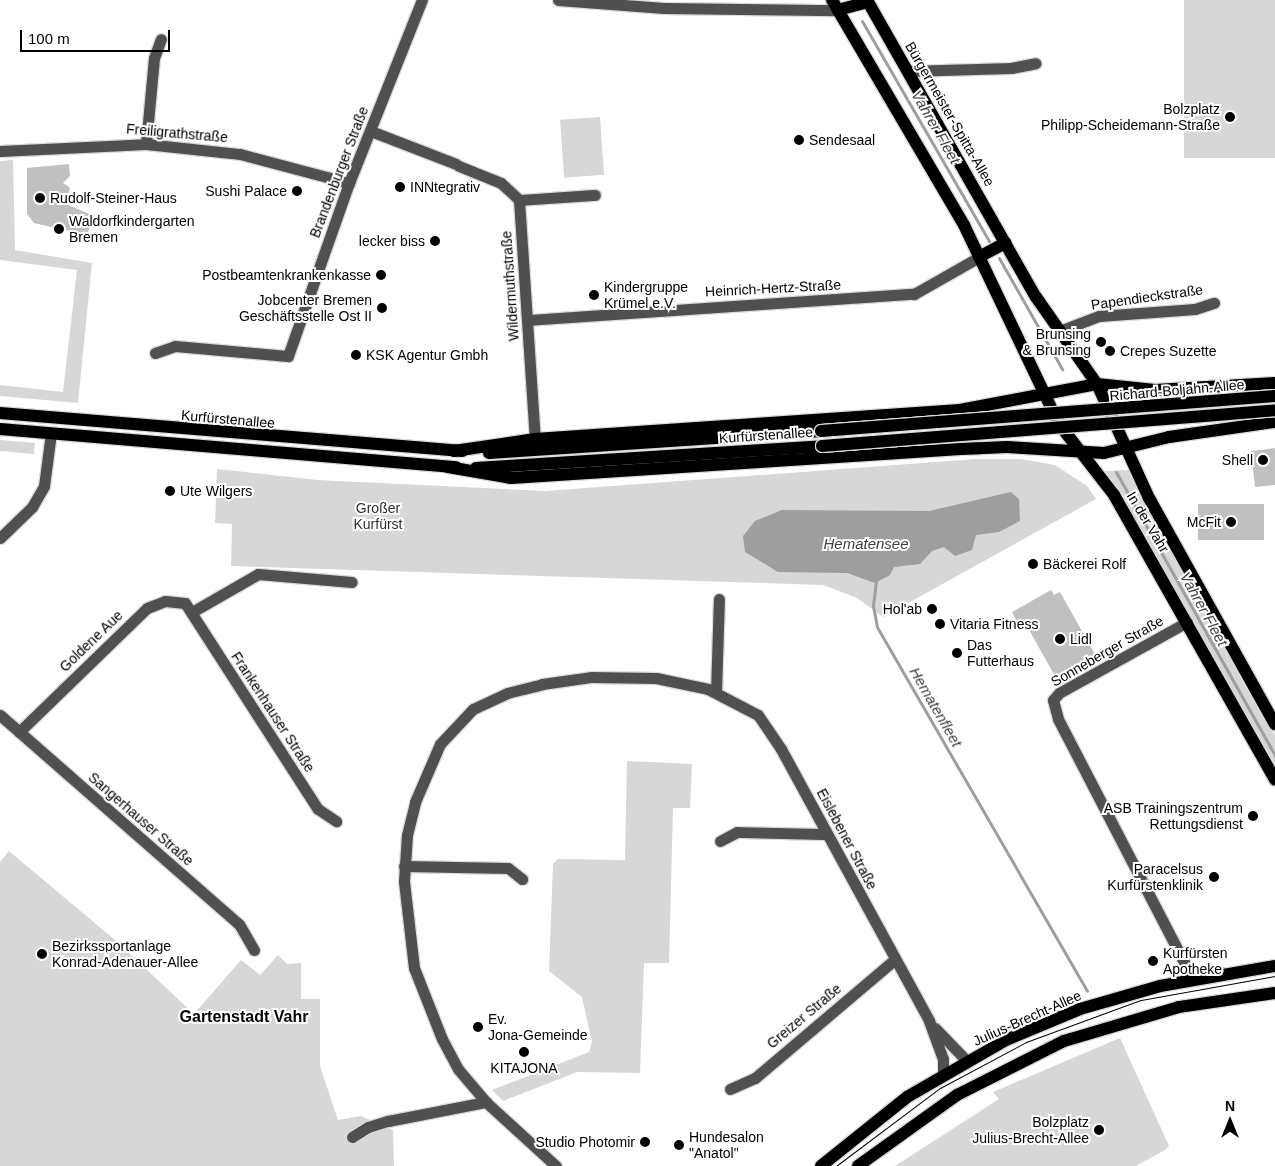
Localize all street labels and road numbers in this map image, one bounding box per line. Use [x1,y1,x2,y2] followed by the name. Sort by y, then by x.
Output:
[902,39,998,189] street label: Bürgermeister-Spitta-Allee
[306,104,372,240] street label: Brandenburger Straße
[126,120,228,146] street label: Freiligrathstraße
[498,230,522,342] street label: Wildermuthstraße
[705,276,841,300] street label: Heinrich-Hertz-Straße
[1090,281,1204,313] street label: Papendieckstraße
[1109,376,1245,404] street label: Richard-Boljahn-Allee
[180,407,276,431] street label: Kurfürstenallee
[718,423,814,447] street label: Kurfürstenallee
[1123,488,1173,556] street label: In der Vahr
[56,607,126,675] street label: Goldene Aue
[1048,612,1166,690] street label: Sonneberger Straße
[228,649,318,775] street label: Frankenhauser Straße
[85,769,197,869] street label: Sangerhauser Straße
[813,786,881,892] street label: Eislebener Straße
[763,980,845,1052] street label: Greizer Straße
[970,987,1084,1049] street label: Julius-Brecht-Allee

